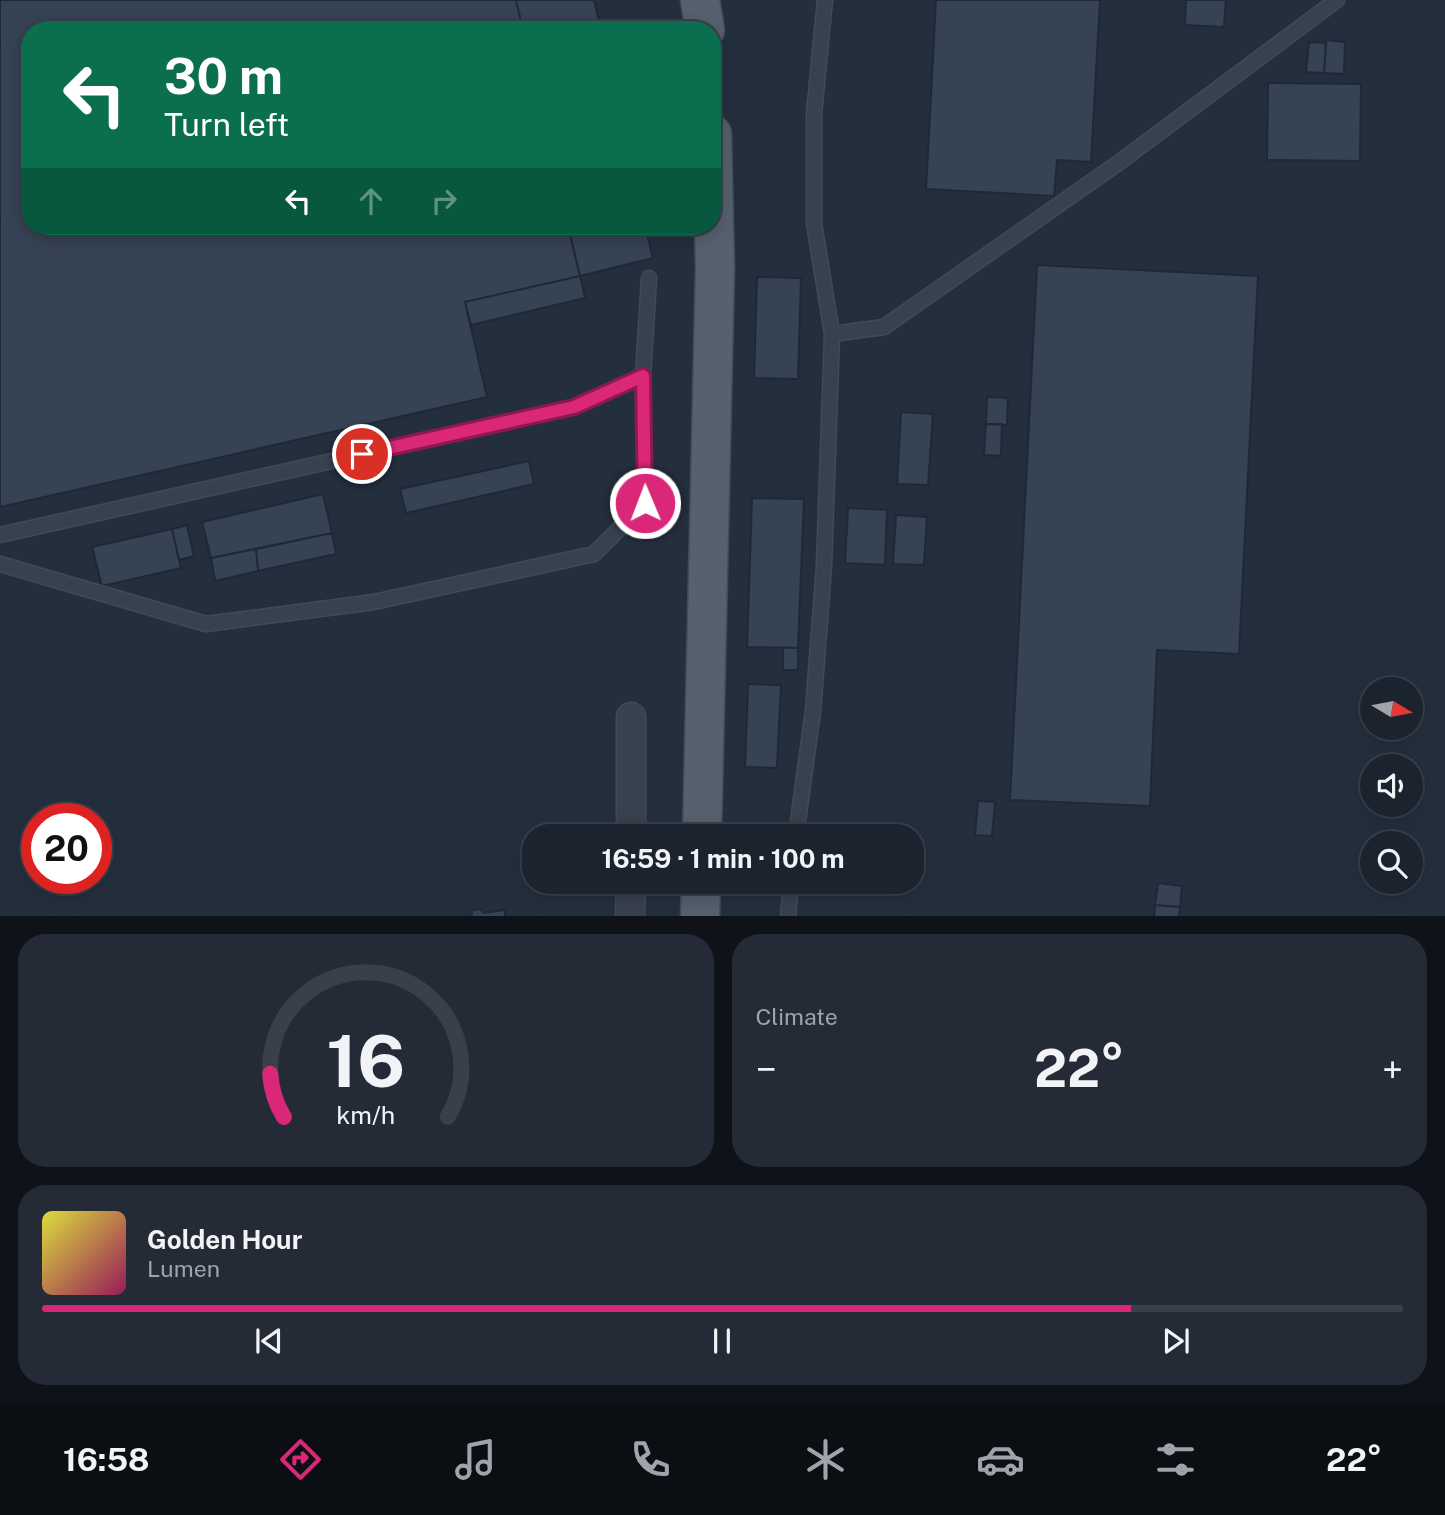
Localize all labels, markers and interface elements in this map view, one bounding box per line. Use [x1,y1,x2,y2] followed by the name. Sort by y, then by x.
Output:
[164,47,283,105] text: 30 m
[49,49,140,140] icon: left
[164,106,289,143] text: Turn left
[279,182,317,220] icon: left
[352,182,390,220] icon: ahead
[425,182,463,220] icon: right
[332,424,392,484] pin
[343,435,381,473] icon: arrive
[608,466,682,540] position arrow
[1360,677,1423,740] north arrow
[1360,677,1423,894] map controls
[1360,754,1423,817] button: sound
[21,803,112,894] speed limit sign: 20
[1360,831,1423,894] button: search
[601,843,845,874] text: 16:59 · 1 min · 100 m
[756,1003,838,1030] text: Climate
[326,1018,405,1103] text: 16
[1034,1038,1125,1099] text: 22°
[756,1047,777,1092] text: −
[1382,1047,1403,1092] text: +
[336,1099,395,1129] text: km/h
[147,1224,302,1255] text: Golden Hour
[147,1255,220,1282] text: Lumen
[250,1322,288,1360] icon: previous
[703,1322,741,1360] icon: pause
[1157,1322,1195,1360] icon: next
[276,1435,325,1484] icon: directions
[451,1435,500,1484] icon: music
[626,1435,675,1484] icon: phone
[801,1435,850,1484] icon: climate
[976,1435,1025,1484] icon: car
[1151,1435,1200,1484] icon: filters
[63,1441,150,1478] text: 16:58
[1326,1441,1382,1478] text: 22°

